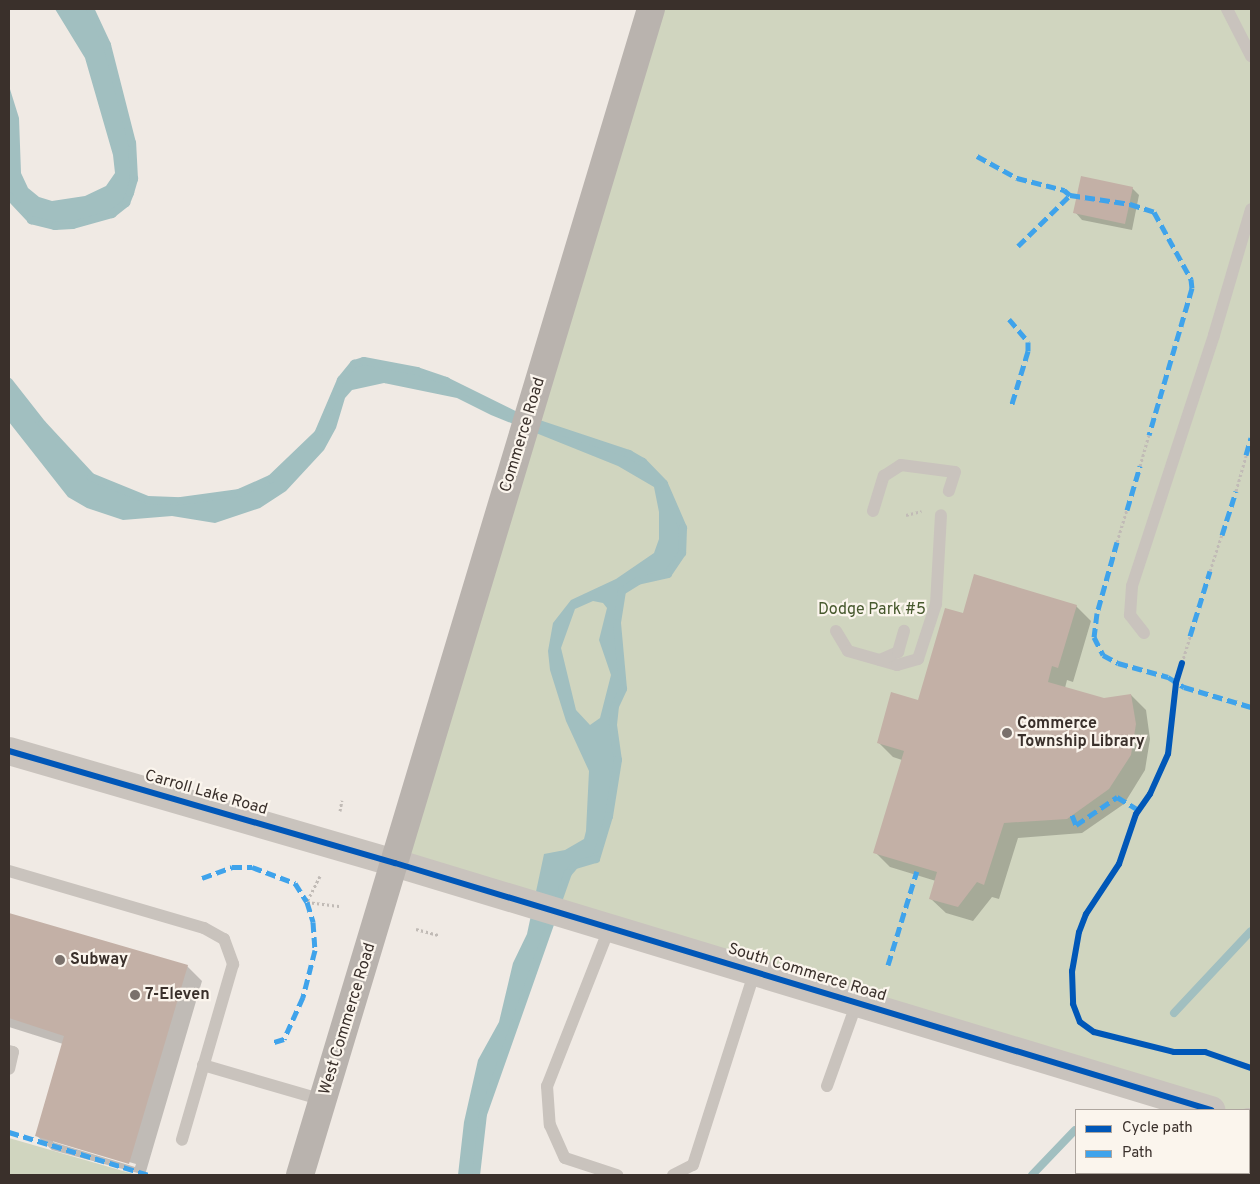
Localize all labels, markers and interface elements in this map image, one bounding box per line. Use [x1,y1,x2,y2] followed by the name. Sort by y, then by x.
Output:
[496,375,550,495] street label: Commerce Road
[818,600,926,620] park label: Dodge Park #5
[1017,714,1145,752] place label: Commerce Township Library
[1001,727,1013,739] marker: Commerce Township Library
[142,766,270,820] street label: Carroll Lake Road
[725,940,889,1006] street label: South Commerce Road
[316,941,380,1097] street label: West Commerce Road
[70,950,128,970] place label: Subway
[54,954,66,966] marker: Subway
[145,985,210,1005] place label: 7-Eleven
[129,989,141,1001] marker: 7-Eleven
[1075,1109,1250,1174] legend
[1122,1119,1193,1138] text: Cycle path
[1122,1144,1153,1163] text: Path

